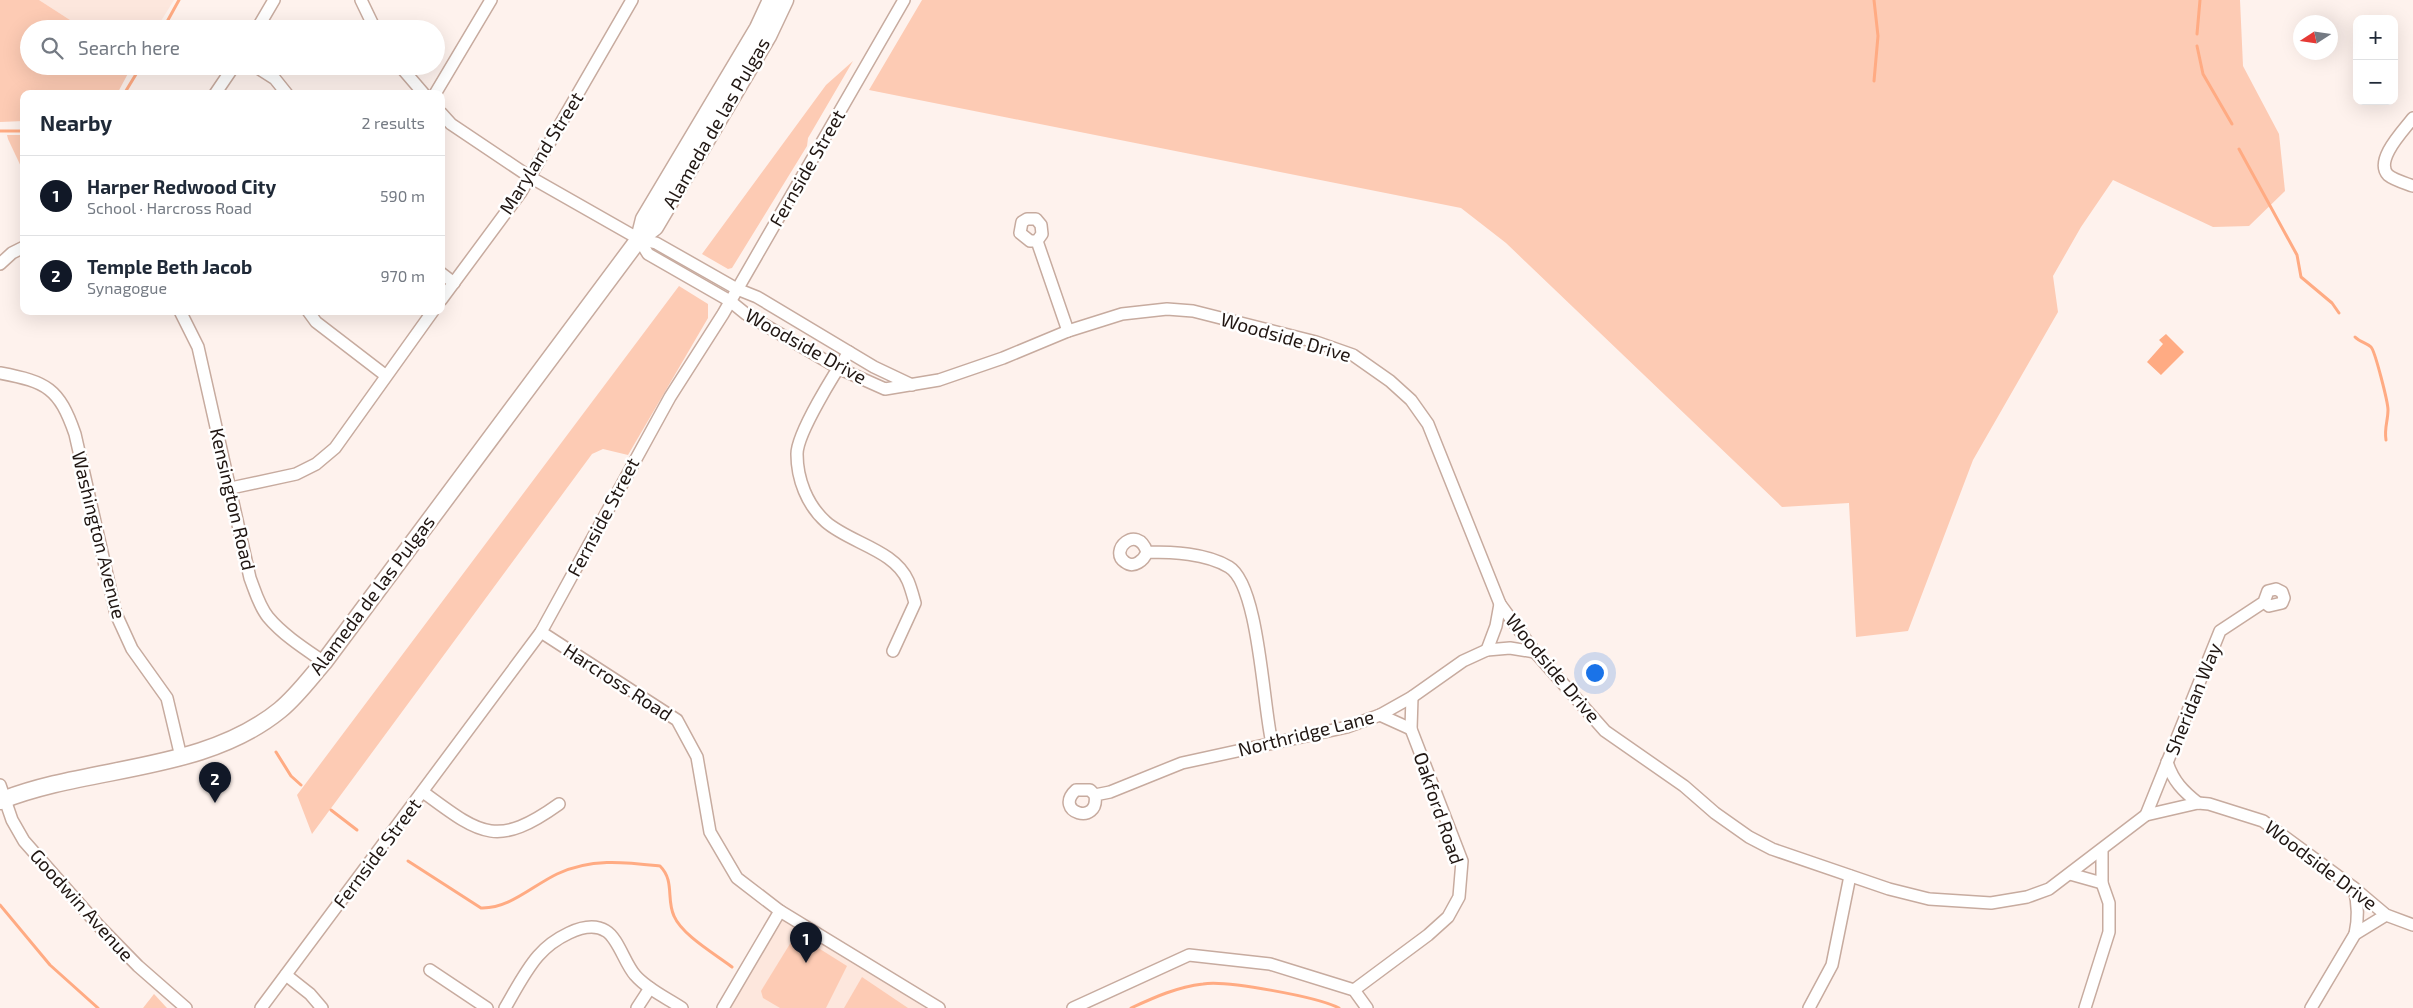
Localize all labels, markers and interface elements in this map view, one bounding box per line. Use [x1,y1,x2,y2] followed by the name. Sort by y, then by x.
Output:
[2293,15,2338,60] north arrow
[2353,15,2398,105] map controls
[2353,15,2398,60] button: +
[20,20,445,75] search box
[657,33,774,212] street label: Alameda de las Pulgas
[38,34,66,62] icon: search
[78,36,180,59] text: Search here
[2353,60,2398,105] button: −
[494,87,587,218] street label: Maryland Street
[764,105,849,230] street label: Fernside Street
[40,110,112,135] text: Nearby
[362,113,425,132] text: 2 results
[87,175,276,198] text: Harper Redwood City
[53,186,59,205] text: 1
[380,186,425,205] text: 590 m
[87,198,252,217] text: School · Harcross Road
[87,255,252,278] text: Temple Beth Jacob
[51,266,61,285] text: 2
[380,266,425,285] text: 970 m
[87,278,167,297] text: Synagogue
[742,303,871,388] street label: Woodside Drive
[1218,307,1354,366] street label: Woodside Drive
[206,426,261,572] street label: Kensington Road
[68,449,131,621] street label: Washington Avenue
[562,453,644,580] street label: Fernside Street
[304,510,439,679] street label: Alameda de las Pulgas
[1501,609,1606,727] street label: Woodside Drive
[559,638,677,725] street label: Harcross Road
[2160,639,2225,758] street label: Sheridan Way
[1582,660,1608,686] your location
[1235,704,1376,761] street label: Northridge Lane
[1410,749,1469,867] street label: Oakford Road
[199,762,231,803] pin: 2
[328,793,425,912] street label: Fernside Street
[2260,815,2382,914] street label: Woodside Drive
[26,844,139,966] street label: Goodwin Avenue
[790,922,822,963] pin: 1

